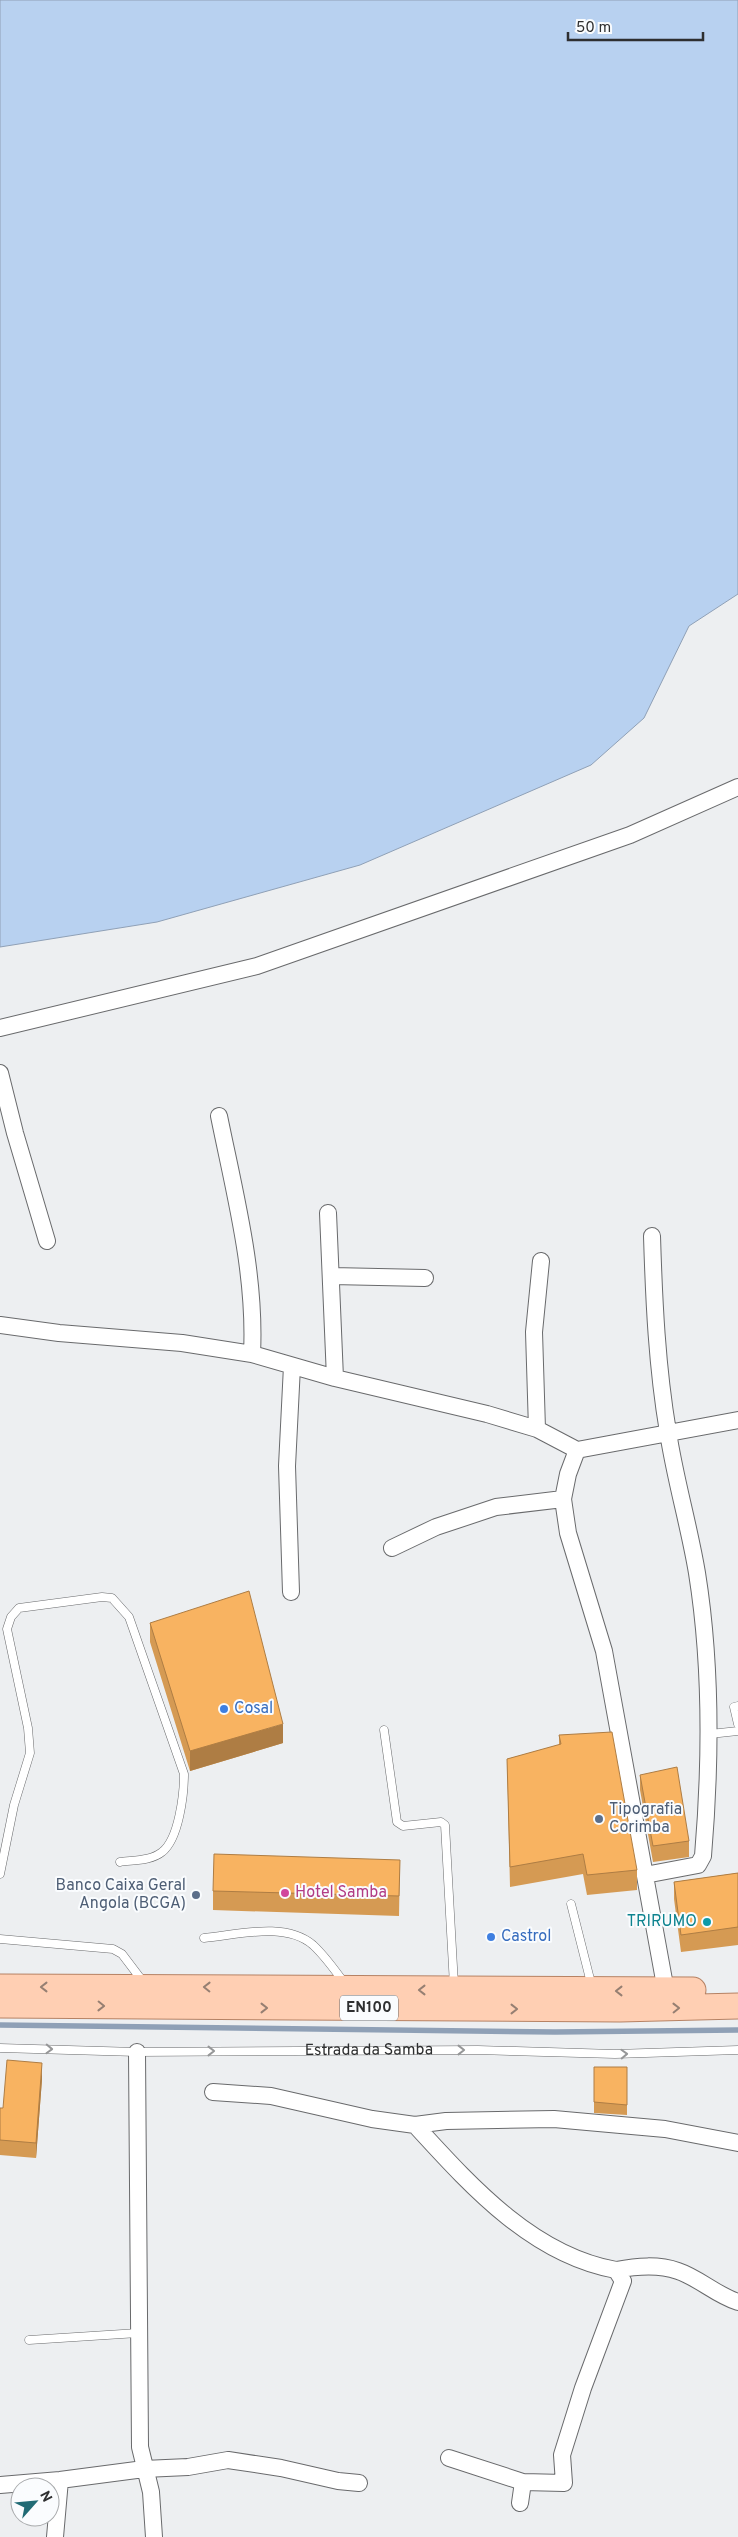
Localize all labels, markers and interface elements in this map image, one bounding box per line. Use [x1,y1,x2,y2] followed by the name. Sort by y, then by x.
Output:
[568,10,703,42] scale bar
[576,19,611,38] text: 50 m
[234,1699,273,1719] place label: Cosal
[218,1703,230,1715] marker: Cosal
[609,1800,682,1838] place label: Tipografia Corimba
[593,1813,605,1825] marker: Tipografia Corimba
[56,1876,186,1914] place label: Banco Caixa Geral Angola (BCGA)
[295,1883,387,1903] place label: Hotel Samba
[279,1887,291,1899] marker: Hotel Samba
[190,1889,202,1901] marker: Banco Caixa Geral Angola (BCGA)
[627,1912,697,1932] place label: TRIRUMO
[701,1916,713,1928] marker: TRIRUMO
[501,1927,551,1947] place label: Castrol
[485,1931,497,1943] marker: Castrol
[40,1982,48,1992] one-way arrow
[203,1982,210,1992] one-way arrow
[418,1985,426,1995] one-way arrow
[615,1986,623,1996] one-way arrow
[340,1996,398,2020] road number: EN100
[98,2001,105,2011] one-way arrow
[260,2003,268,2013] one-way arrow
[672,2003,680,2013] one-way arrow
[510,2004,518,2014] one-way arrow
[305,2040,433,2061] street label: Estrada da Samba
[45,2044,53,2054] one-way arrow
[458,2045,465,2055] one-way arrow
[208,2046,215,2056] one-way arrow
[620,2049,628,2059] one-way arrow
[10,2477,60,2527] north arrow
[35,2488,55,2505] text: N

